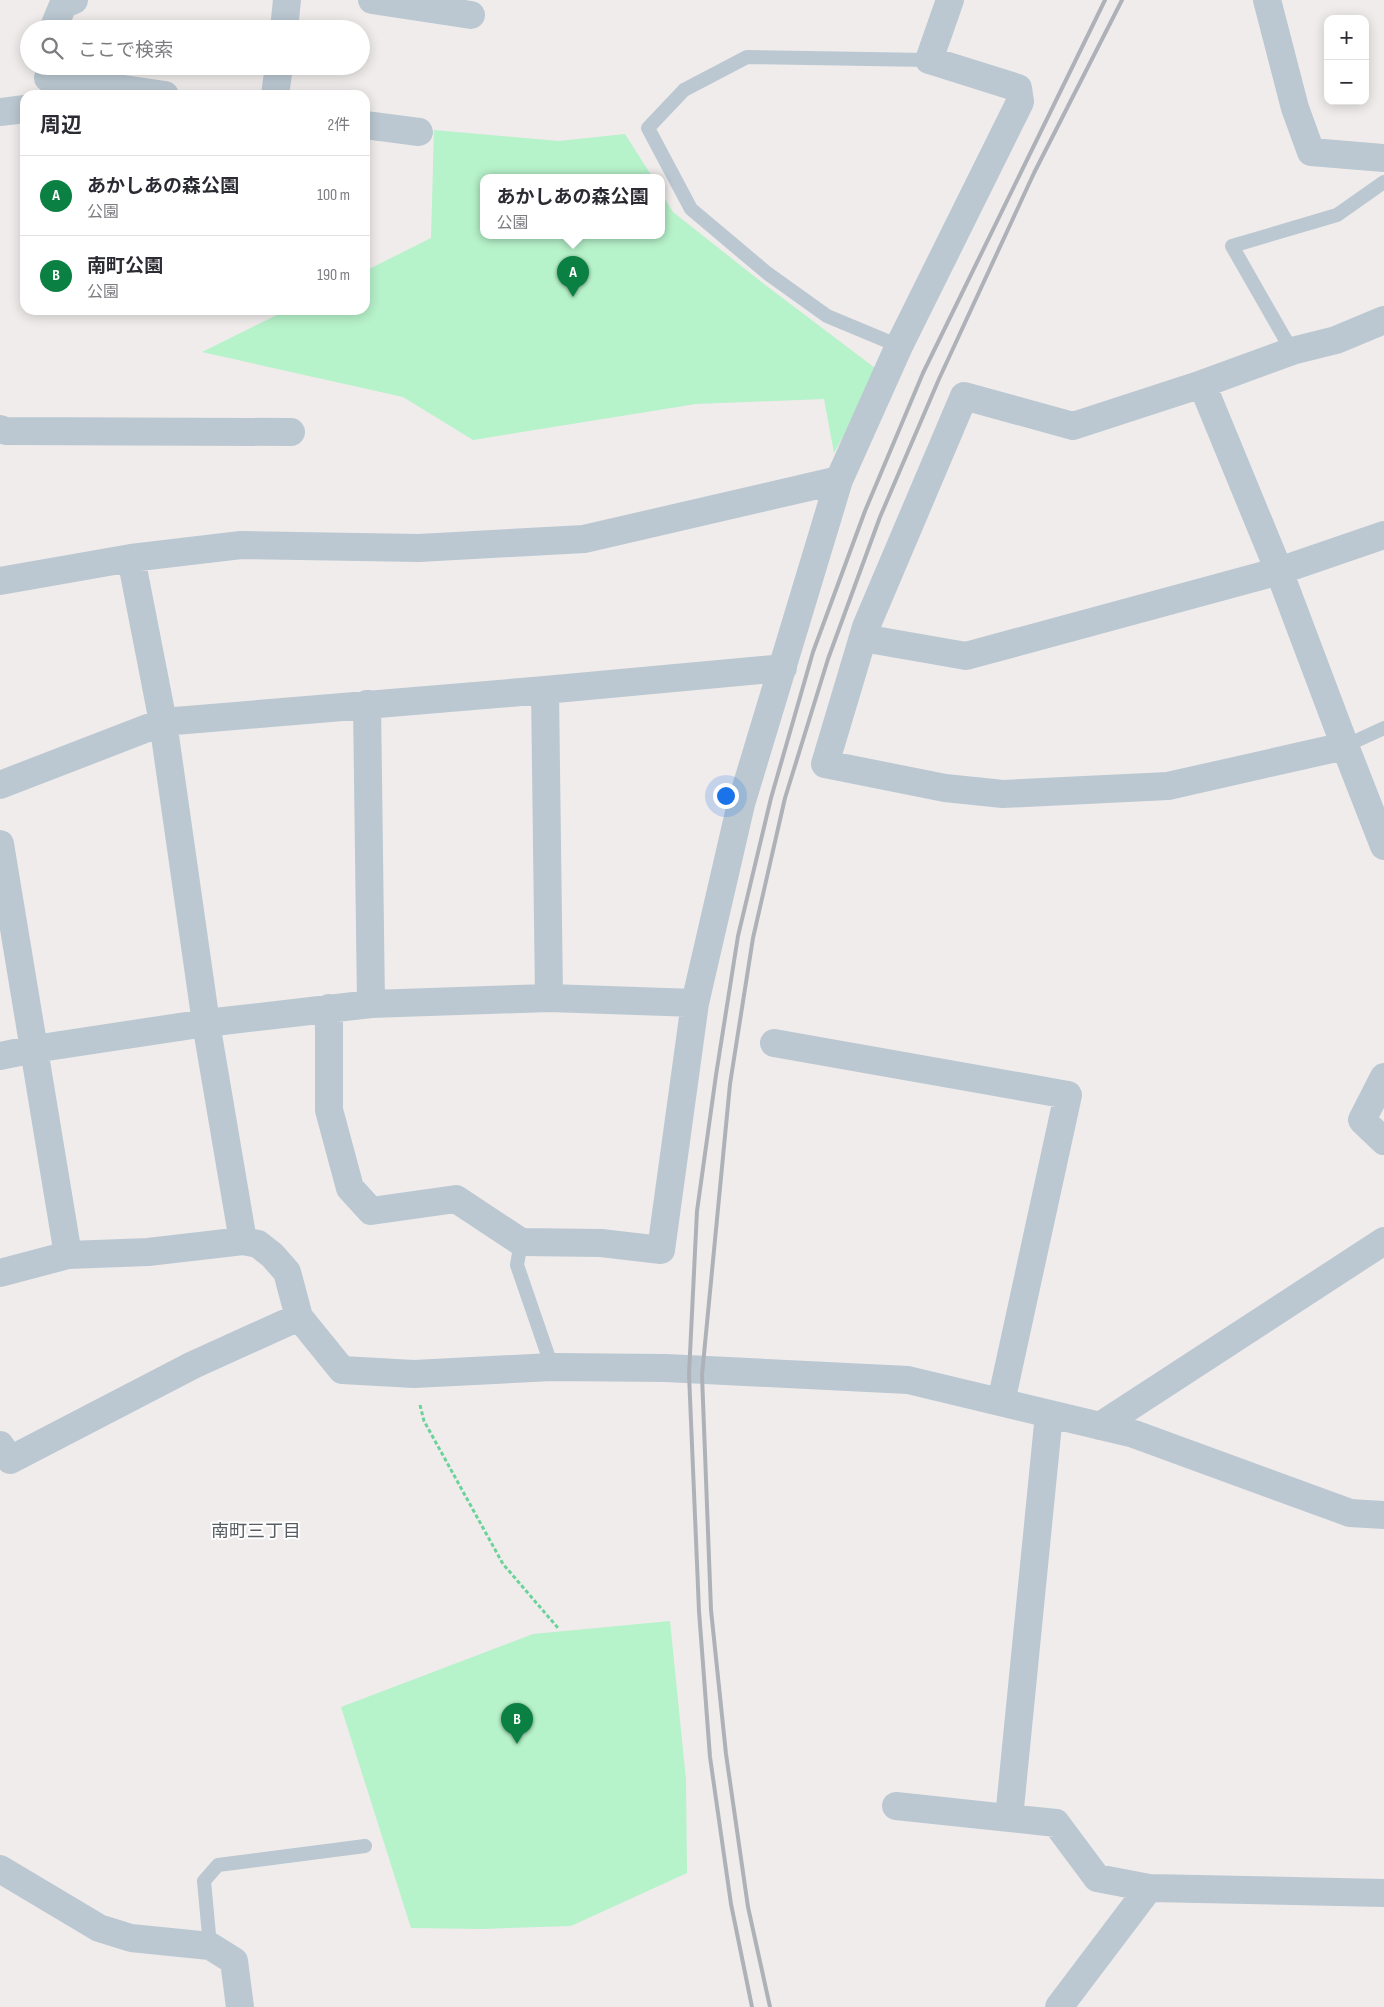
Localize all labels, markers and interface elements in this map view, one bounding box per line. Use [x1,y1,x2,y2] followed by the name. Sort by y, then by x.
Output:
[1324,15,1369,105] map controls
[1324,15,1369,60] button: +
[20,20,370,75] search box
[38,34,66,62] icon: search
[78,39,173,62] text: ここで検索
[1324,60,1369,105] button: −
[40,113,82,138] text: 周辺
[327,116,350,135] text: 2件
[480,174,665,239] popup
[87,175,239,198] text: あかしあの森公園
[52,186,60,205] text: A
[317,186,350,205] text: 100 m
[496,186,649,209] text: あかしあの森公園
[87,203,119,222] text: 公園
[496,214,529,233] text: 公園
[87,255,163,278] text: 南町公園
[557,256,589,297] pin: A
[52,266,60,285] text: B
[317,266,350,285] text: 190 m
[87,283,119,302] text: 公園
[713,783,739,809] your location
[211,1521,301,1542] district label: 南町三丁目
[501,1703,533,1744] pin: B

